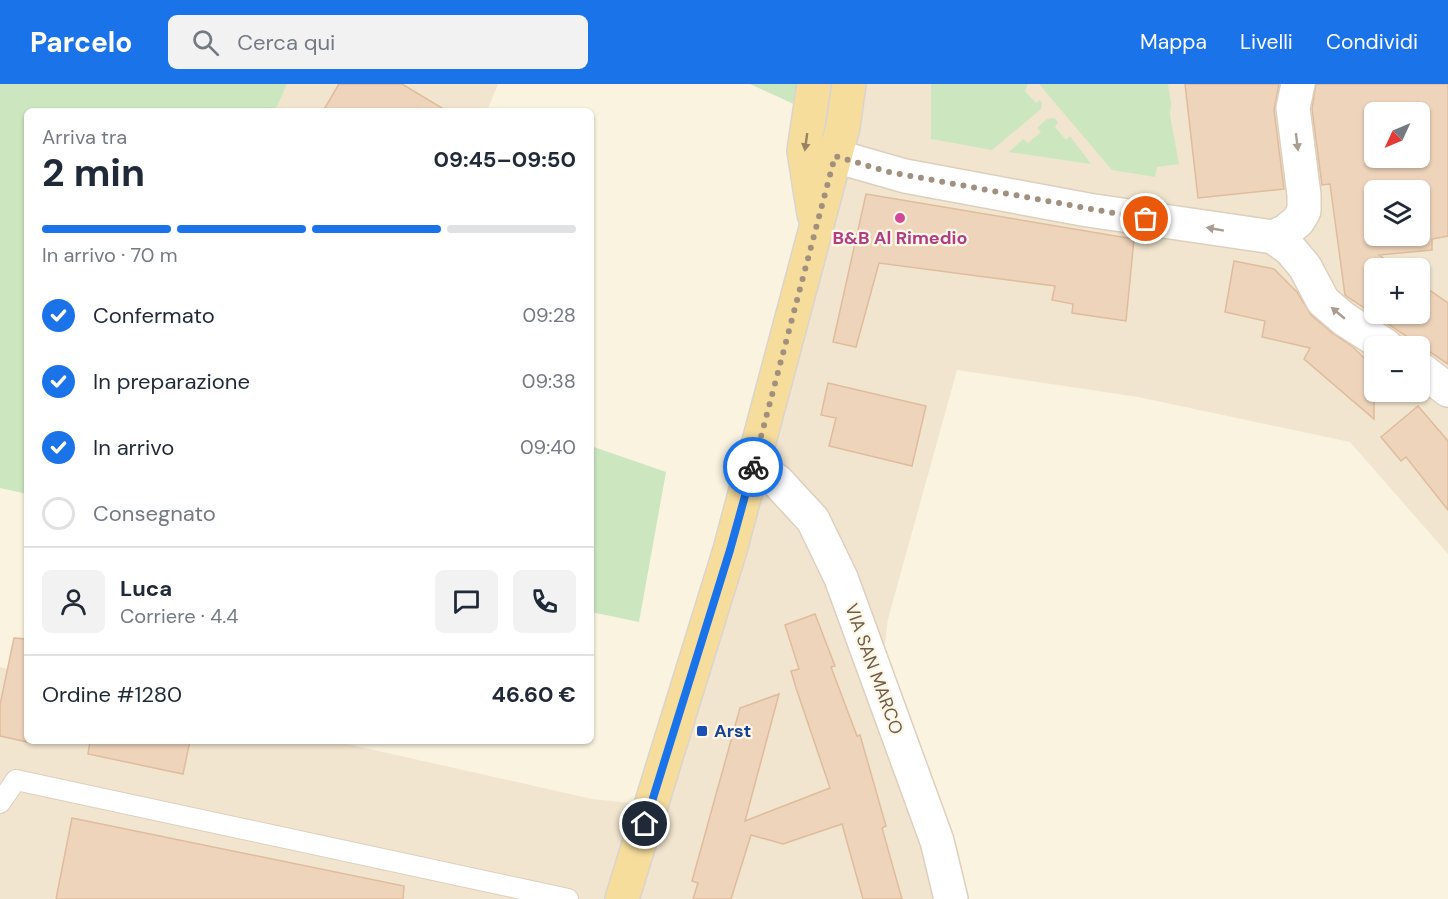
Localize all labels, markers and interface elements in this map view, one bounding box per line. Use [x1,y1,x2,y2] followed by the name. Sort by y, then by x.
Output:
[168,15,588,69] search box
[30,24,132,61] text: Parcelo
[189,26,222,59] icon: search
[237,28,335,57] text: Cerca qui
[1140,28,1207,56] text: Mappa
[1240,28,1293,56] text: Livelli
[1326,28,1418,56] text: Condividi
[1364,102,1430,168] north arrow
[1364,102,1430,402] map controls
[42,124,127,150] text: Arriva tra
[801,132,810,151] one-way arrow
[1293,132,1302,151] one-way arrow
[433,145,576,174] text: 09:45–09:50
[42,147,145,198] text: 2 min
[1364,180,1430,246] button: layers
[1120,193,1171,244] pin
[1129,202,1162,235] icon: bag
[893,211,907,225] marker: B&B Al Rimedio
[1205,224,1224,233] one-way arrow
[833,226,967,250] place label: B&B Al Rimedio
[42,242,178,268] text: In arrivo · 70 m
[1364,258,1430,324] button: +
[42,299,75,332] icon: check
[93,301,215,330] text: Confermato
[522,302,576,328] text: 09:28
[1331,307,1346,320] one-way arrow
[1364,336,1430,402] button: −
[42,365,75,398] icon: check
[93,367,250,396] text: In preparazione
[522,368,576,394] text: 09:38
[42,431,75,464] icon: check
[93,433,174,462] text: In arrivo
[520,434,576,460] text: 09:40
[723,437,783,497] courier
[737,451,770,484] icon: bike
[93,499,216,528] text: Consegnato
[42,570,105,633] button: person
[435,570,498,633] button: chat
[513,570,576,633] button: phone
[120,574,172,603] text: Luca
[839,600,909,738] street label: VIA SAN MARCO
[120,603,238,629] text: Corriere · 4.4
[42,680,182,709] text: Ordine #1280
[492,680,576,709] text: 46.60 €
[714,719,751,743] place label: Arst
[695,724,709,738] marker: Arst
[619,798,670,849] pin
[628,807,661,840] icon: home

